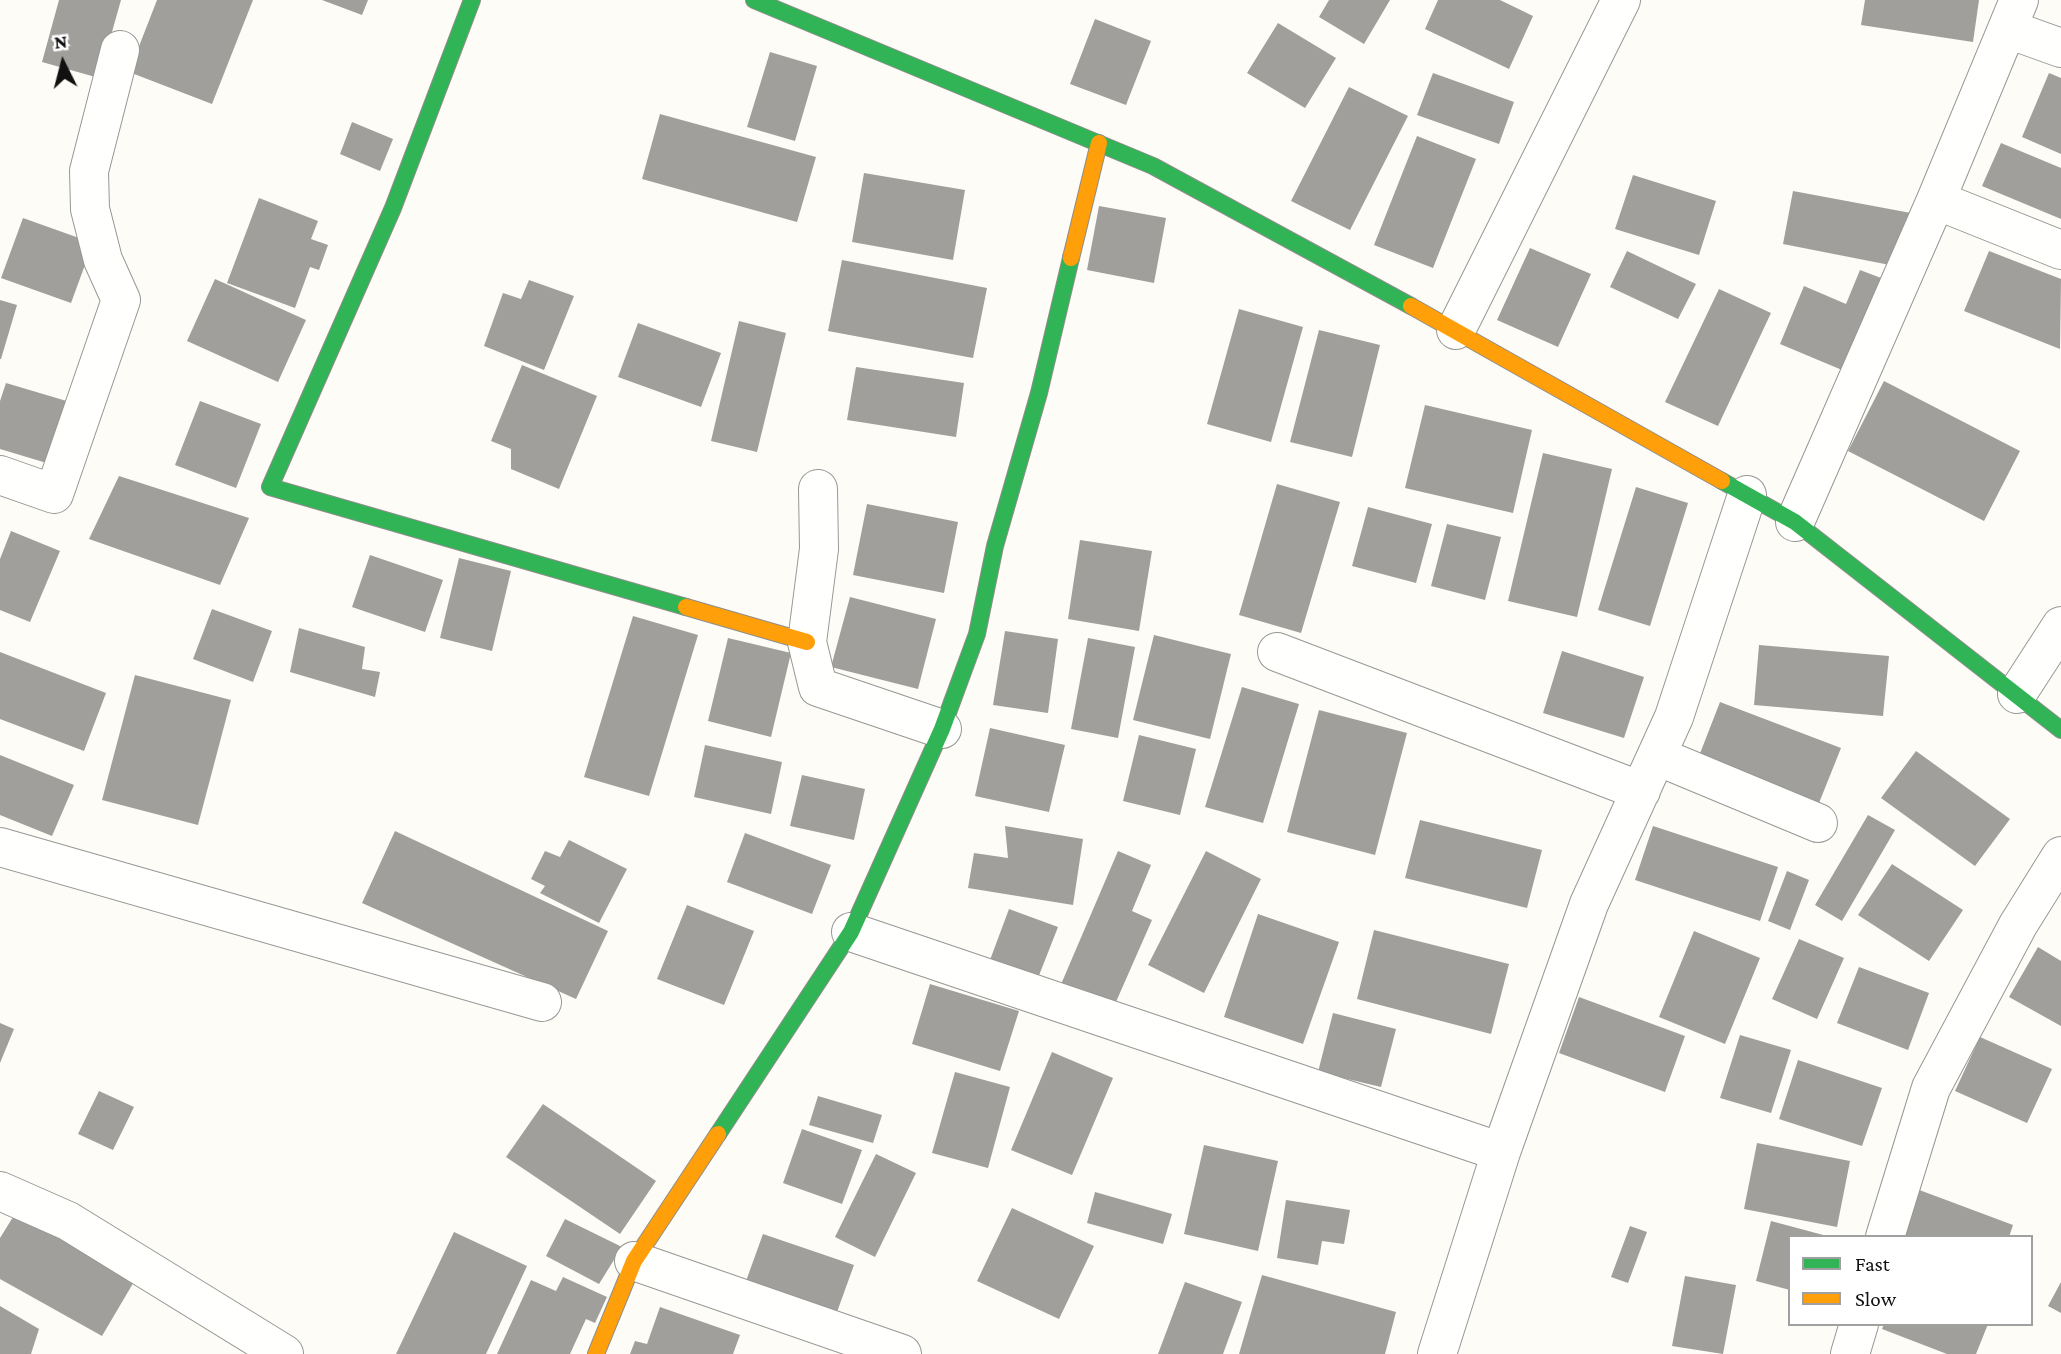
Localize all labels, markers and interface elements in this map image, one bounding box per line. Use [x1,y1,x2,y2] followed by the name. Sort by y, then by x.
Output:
[28,28,98,98] north arrow
[53,30,68,53] text: N
[1788,1235,2033,1326] legend
[1855,1252,1890,1276] text: Fast
[1855,1287,1896,1311] text: Slow

